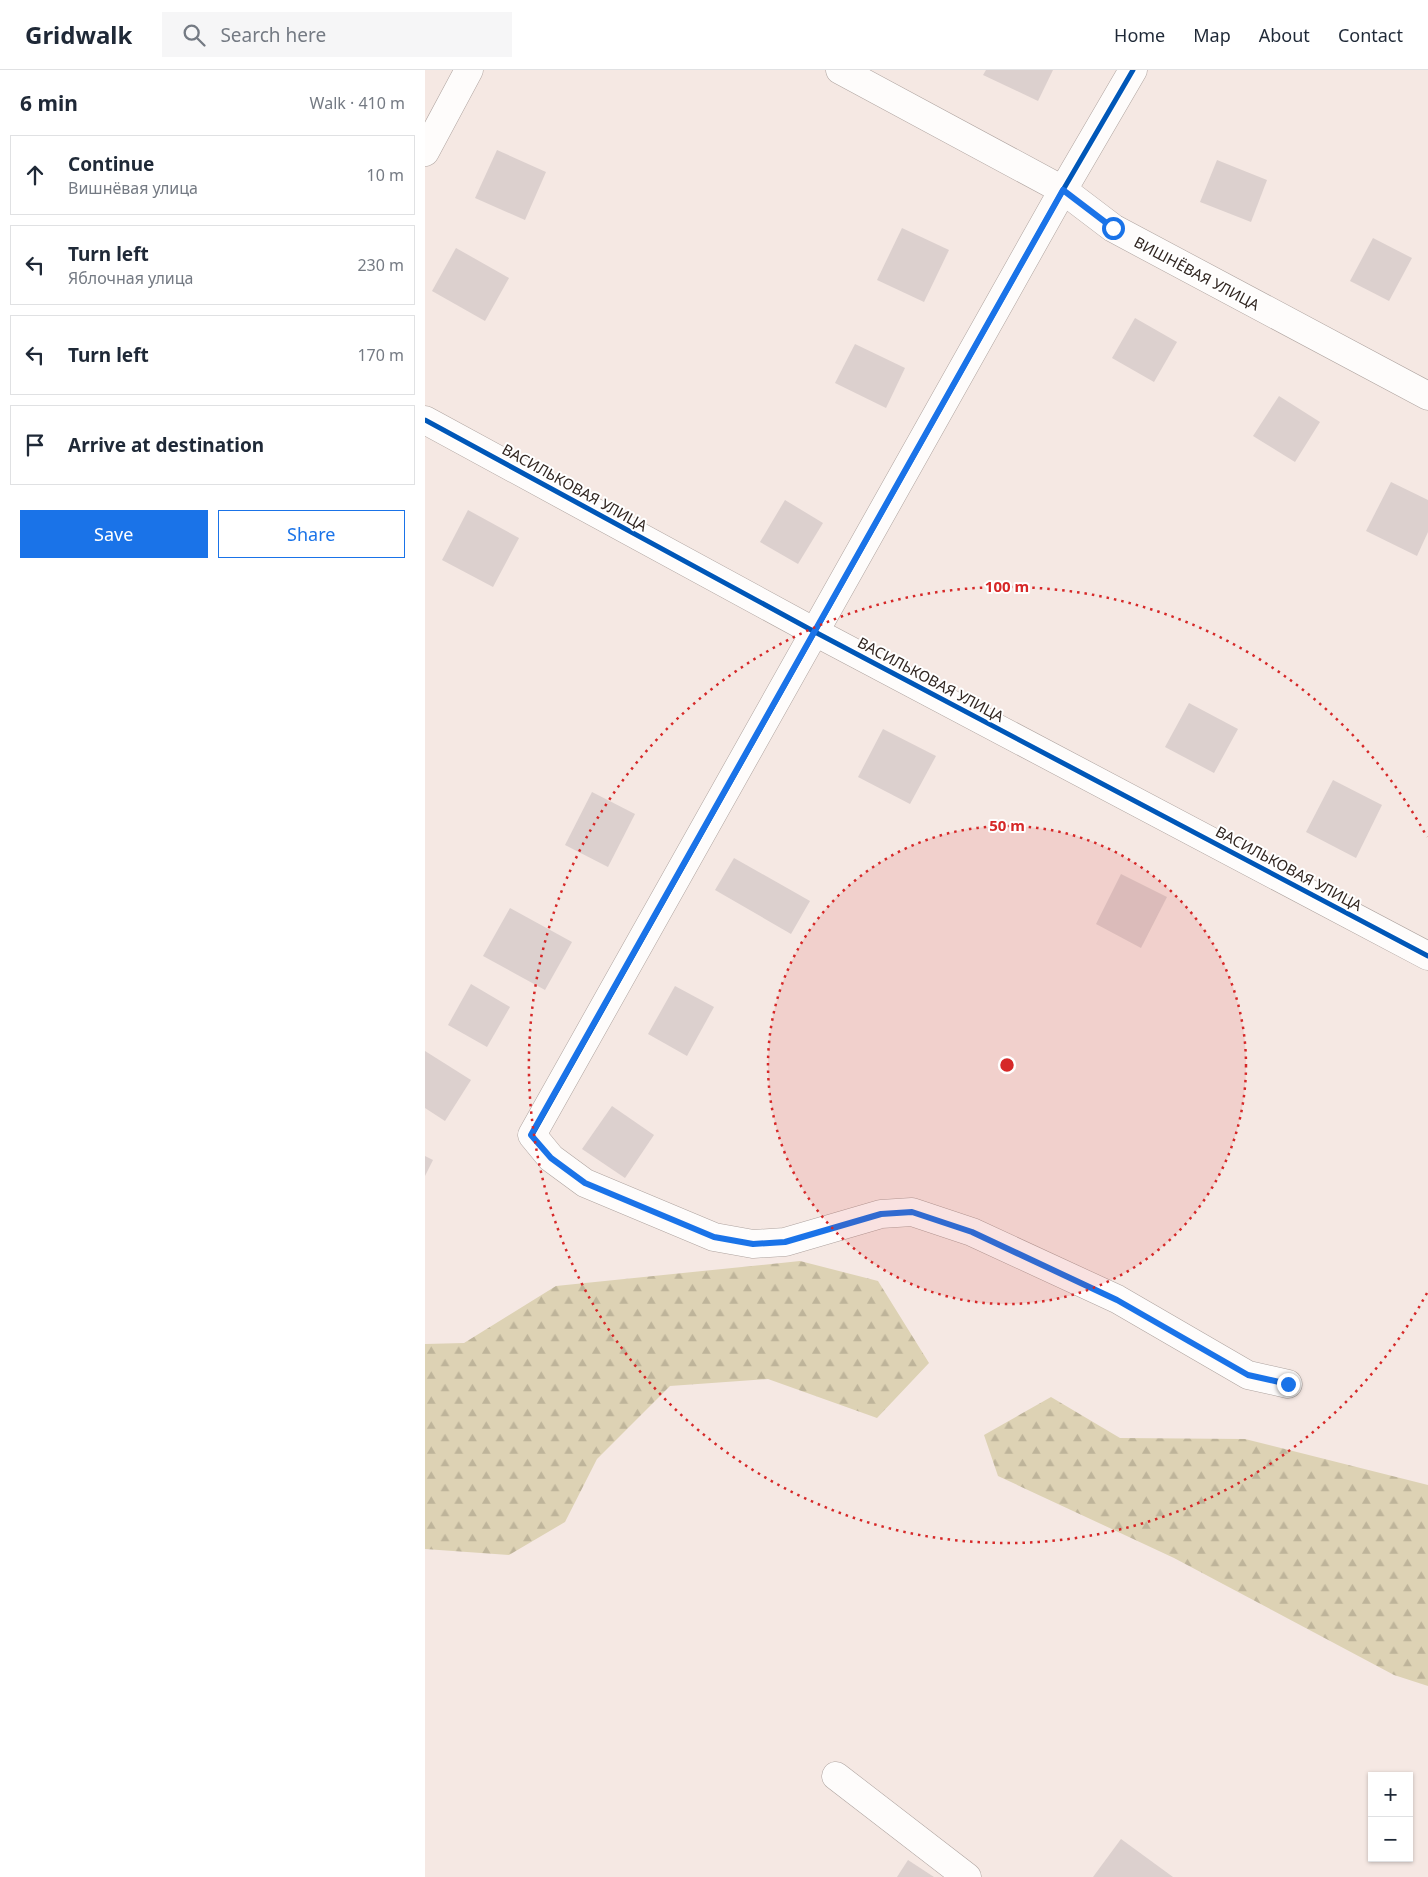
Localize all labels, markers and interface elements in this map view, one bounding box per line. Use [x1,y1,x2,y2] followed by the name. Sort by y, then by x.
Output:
[162,12,512,57] search box
[25,18,132,51] text: Gridwalk
[180,21,208,49] icon: search
[220,22,326,48] text: Search here
[1114,23,1165,47] text: Home
[1193,23,1231,47] text: Map
[1259,23,1310,47] text: About
[1338,23,1403,47] text: Contact
[20,89,78,117] text: 6 min
[310,92,405,114] text: Walk · 410 m
[68,151,154,177] text: Continue
[21,161,49,189] icon: ahead
[367,164,404,186] text: 10 m
[68,177,198,199] text: Вишнёвая улица
[1102,217,1125,240] route start
[1131,231,1264,315] street label: ВИШНЁВАЯ УЛИЦА
[68,241,149,267] text: Turn left
[21,251,49,279] icon: left
[357,254,404,276] text: 230 m
[68,267,193,289] text: Яблочная улица
[21,341,49,369] icon: left
[68,342,149,368] text: Turn left
[357,344,404,366] text: 170 m
[21,431,49,459] icon: arrive
[68,432,264,458] text: Arrive at destination
[499,439,652,536] street label: ВАСИЛЬКОВАЯ УЛИЦА
[20,510,208,558] button: Save
[218,510,405,558] button: Share
[985,576,1029,596] text: 100 m
[854,632,1008,726] street label: ВАСИЛЬКОВАЯ УЛИЦА
[989,815,1025,835] text: 50 m
[1212,821,1366,915] street label: ВАСИЛЬКОВАЯ УЛИЦА
[998,1056,1016,1074] centre of rings
[1277,1373,1300,1396] route end
[1368,1772,1413,1862] map controls
[1368,1772,1413,1817] button: +
[1368,1817,1413,1862] button: −

